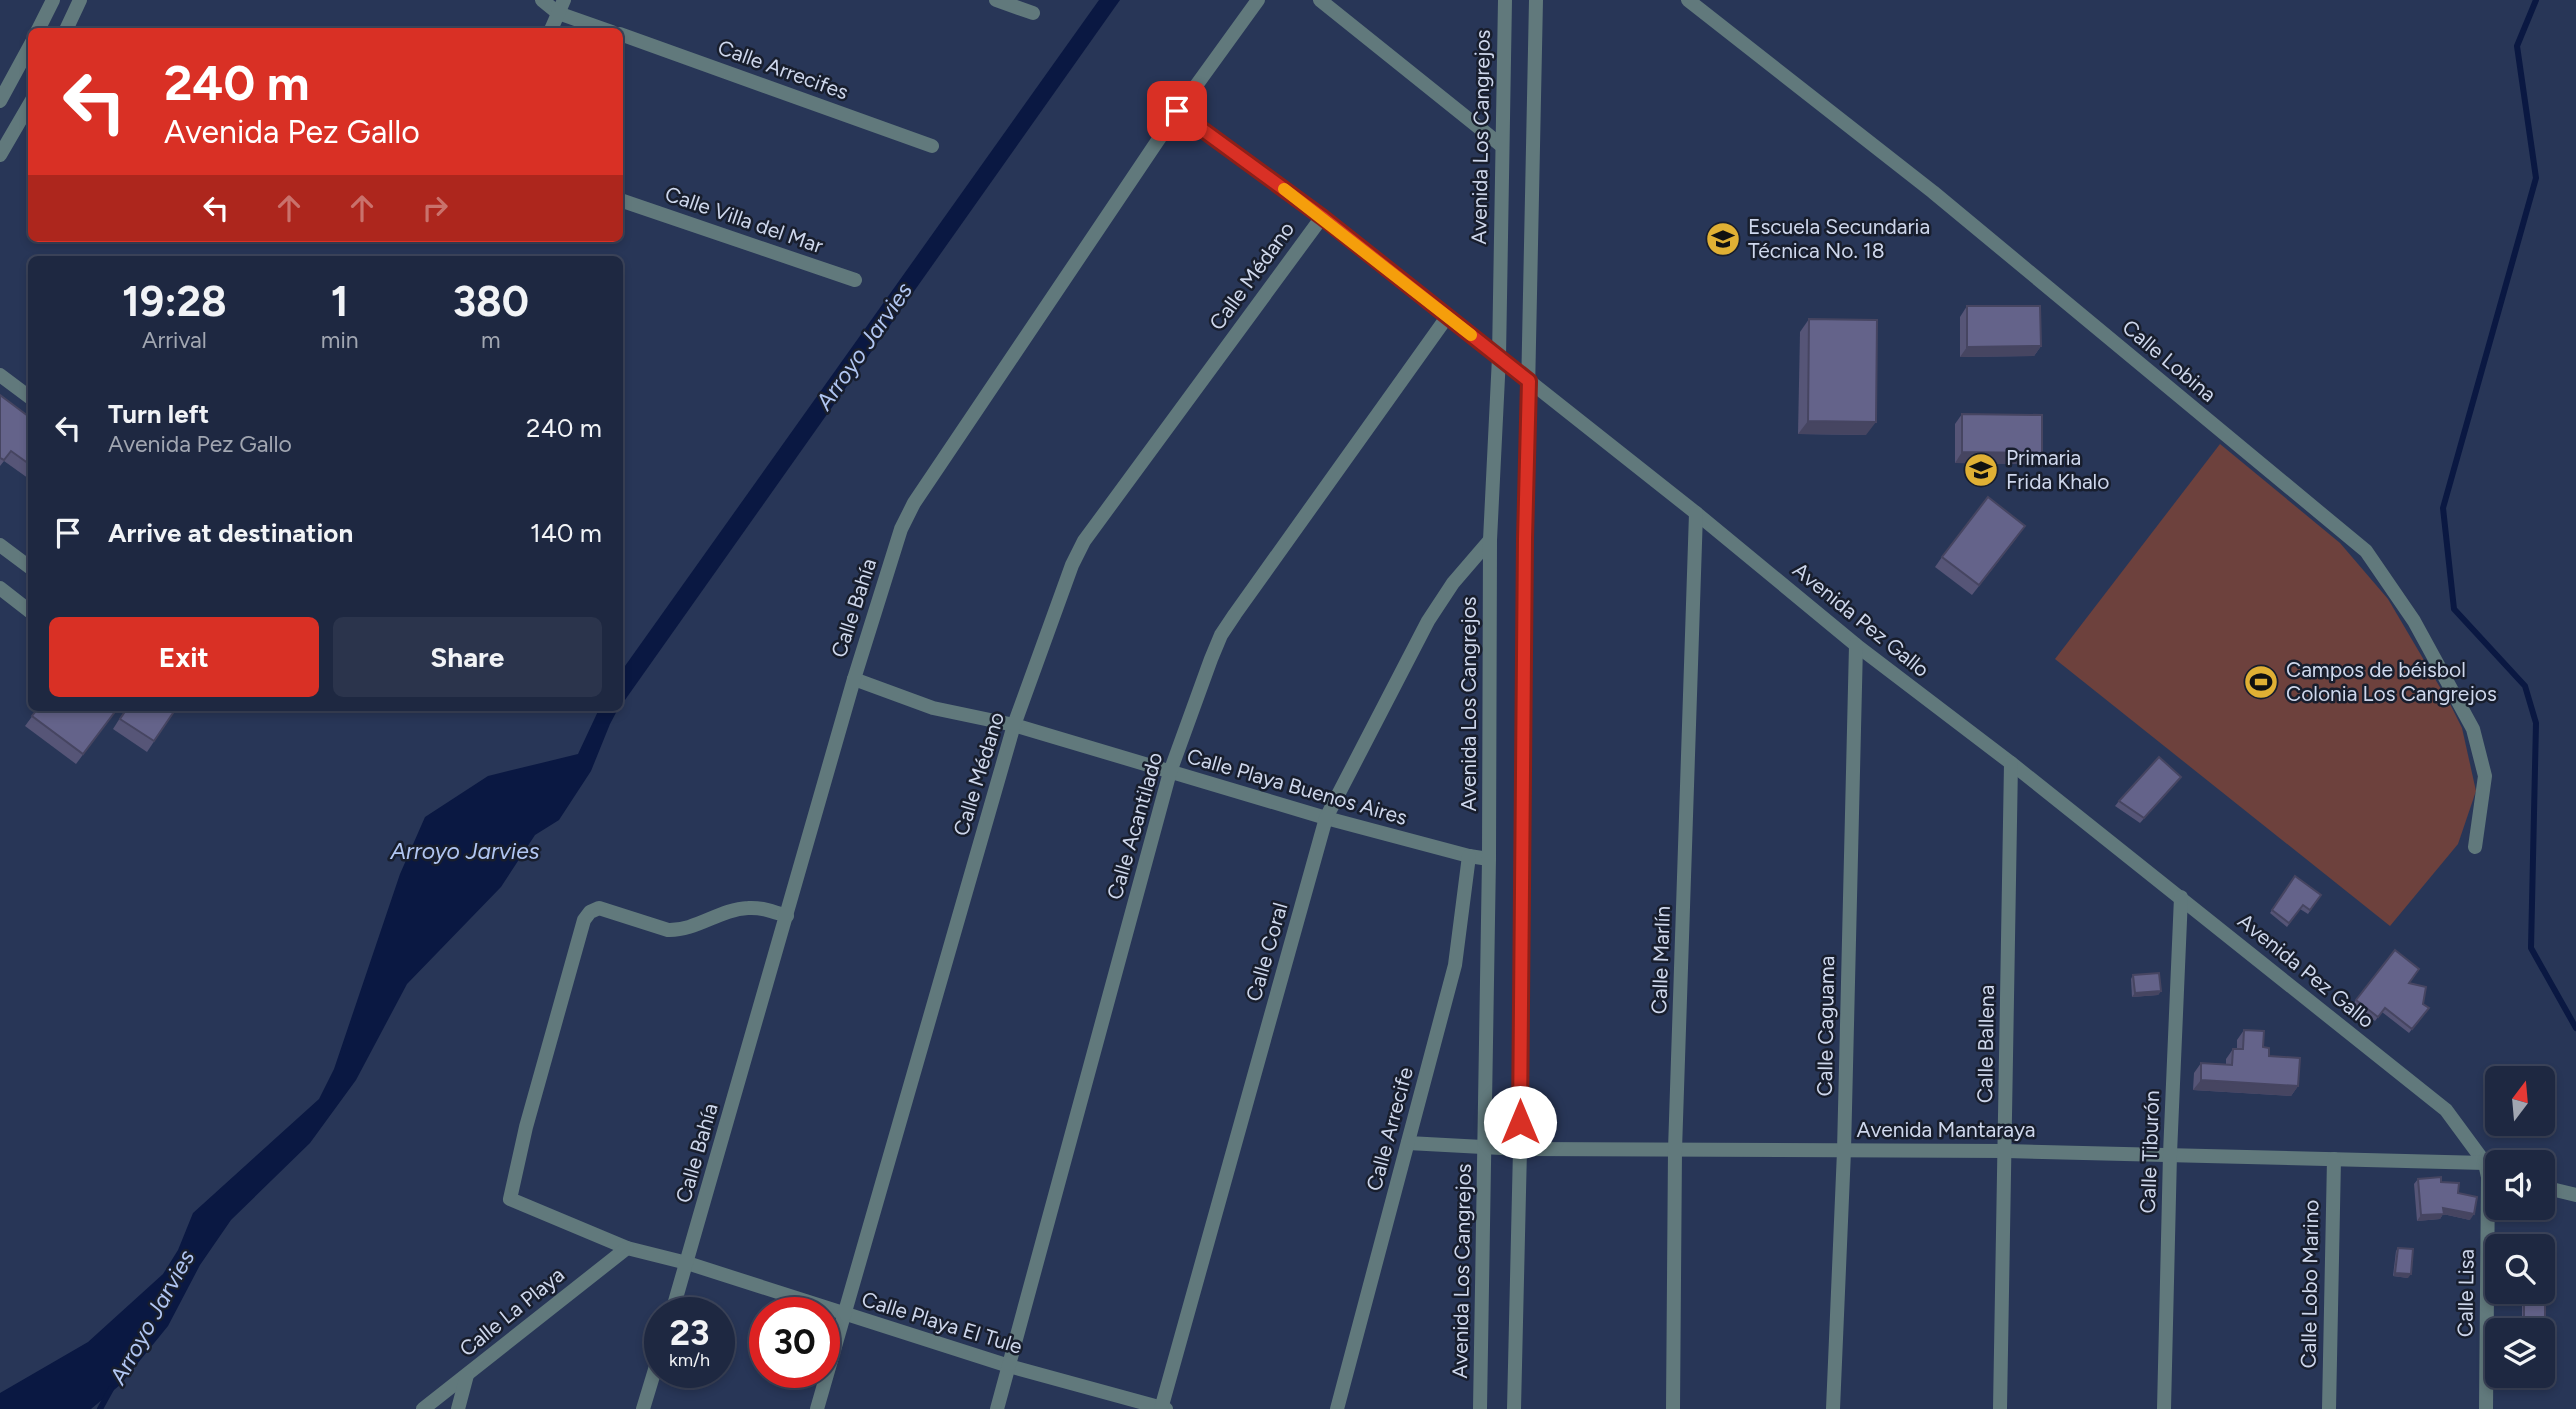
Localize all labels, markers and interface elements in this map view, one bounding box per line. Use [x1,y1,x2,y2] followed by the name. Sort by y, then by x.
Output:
[1466,29,1495,245] street label: Avenida Los Cangrejos
[715,34,852,105] street label: Calle Arrecifes
[164,53,310,112] text: 240 m
[49,56,140,147] icon: left
[1147,81,1207,141] pin
[1158,92,1196,130] icon: arrive
[164,113,420,151] text: Avenida Pez Gallo
[662,181,826,258] street label: Calle Villa del Mar
[197,189,235,227] icon: left
[270,189,308,227] icon: ahead
[343,189,381,227] icon: ahead
[416,189,454,227] icon: right
[1748,214,1930,263] place label: Escuela Secundaria Técnica No. 18
[1204,217,1299,335] street label: Calle Médano
[1704,220,1742,258] school or university icon: Escuela Secundaria Técnica No. 18
[122,276,227,327] text: 19:28
[331,276,349,327] text: 1
[453,276,529,327] text: 380
[809,277,918,416] water label: Arroyo Jarvies
[2117,314,2221,407] street label: Calle Lobina
[142,326,207,354] text: Arrival
[321,326,359,354] text: min
[481,326,501,354] text: m
[108,398,209,430] text: Turn left
[49,409,87,447] icon: left
[526,412,602,444] text: 240 m
[108,430,292,458] text: Avenida Pez Gallo
[2006,445,2109,494] place label: Primaria Frida Khalo
[1962,451,2000,489] school or university icon: Primaria Frida Khalo
[49,514,87,552] icon: arrive
[108,517,353,549] text: Arrive at destination
[530,517,602,549] text: 140 m
[826,555,881,660] street label: Calle Bahía
[1788,557,1934,682] street label: Avenida Pez Gallo
[1456,596,1481,812] street label: Avenida Los Cangrejos
[49,617,319,697] button: Exit
[333,617,602,697] button: Share
[2286,657,2497,706] place label: Campos de béisbol Colonia Los Cangrejos
[2242,663,2280,701] sports icon: Campos de béisbol Colonia Los Cangrejos
[948,709,1009,839] street label: Calle Médano
[1184,743,1410,830] street label: Calle Playa Buenos Aires
[1102,749,1168,902] street label: Calle Acantilado
[389,837,540,865] water label: Arroyo Jarvies
[1241,900,1293,1004] street label: Calle Coral
[1646,905,1675,1015] street label: Calle Marlín
[2233,908,2379,1033] street label: Avenida Pez Gallo
[1812,955,1839,1097] street label: Calle Caguama
[1972,985,1999,1103] street label: Calle Ballena
[1361,1064,1418,1193] street label: Calle Arrecife
[2485,1066,2555,1136] north arrow
[2485,1066,2555,1388] map controls
[1483,1085,1557,1159] position arrow
[2135,1090,2164,1214] street label: Calle Tiburón
[670,1100,723,1206] street label: Calle Bahía
[1857,1117,2035,1142] street label: Avenida Mantaraya
[2485,1150,2555,1220] button: sound
[1447,1163,1476,1379] street label: Avenida Los Cangrejos
[2296,1199,2323,1369] street label: Calle Lobo Marino
[2485,1234,2555,1304] button: search
[103,1245,200,1390] water label: Arroyo Jarvies
[2452,1249,2479,1337] street label: Calle Lisa
[454,1262,569,1361] street label: Calle La Playa
[859,1286,1025,1359] street label: Calle Playa El Tule
[749,1297,840,1388] speed limit sign: 30
[670,1312,709,1354] text: 23
[2485,1318,2555,1388] button: layers
[669,1349,710,1371] text: km/h

